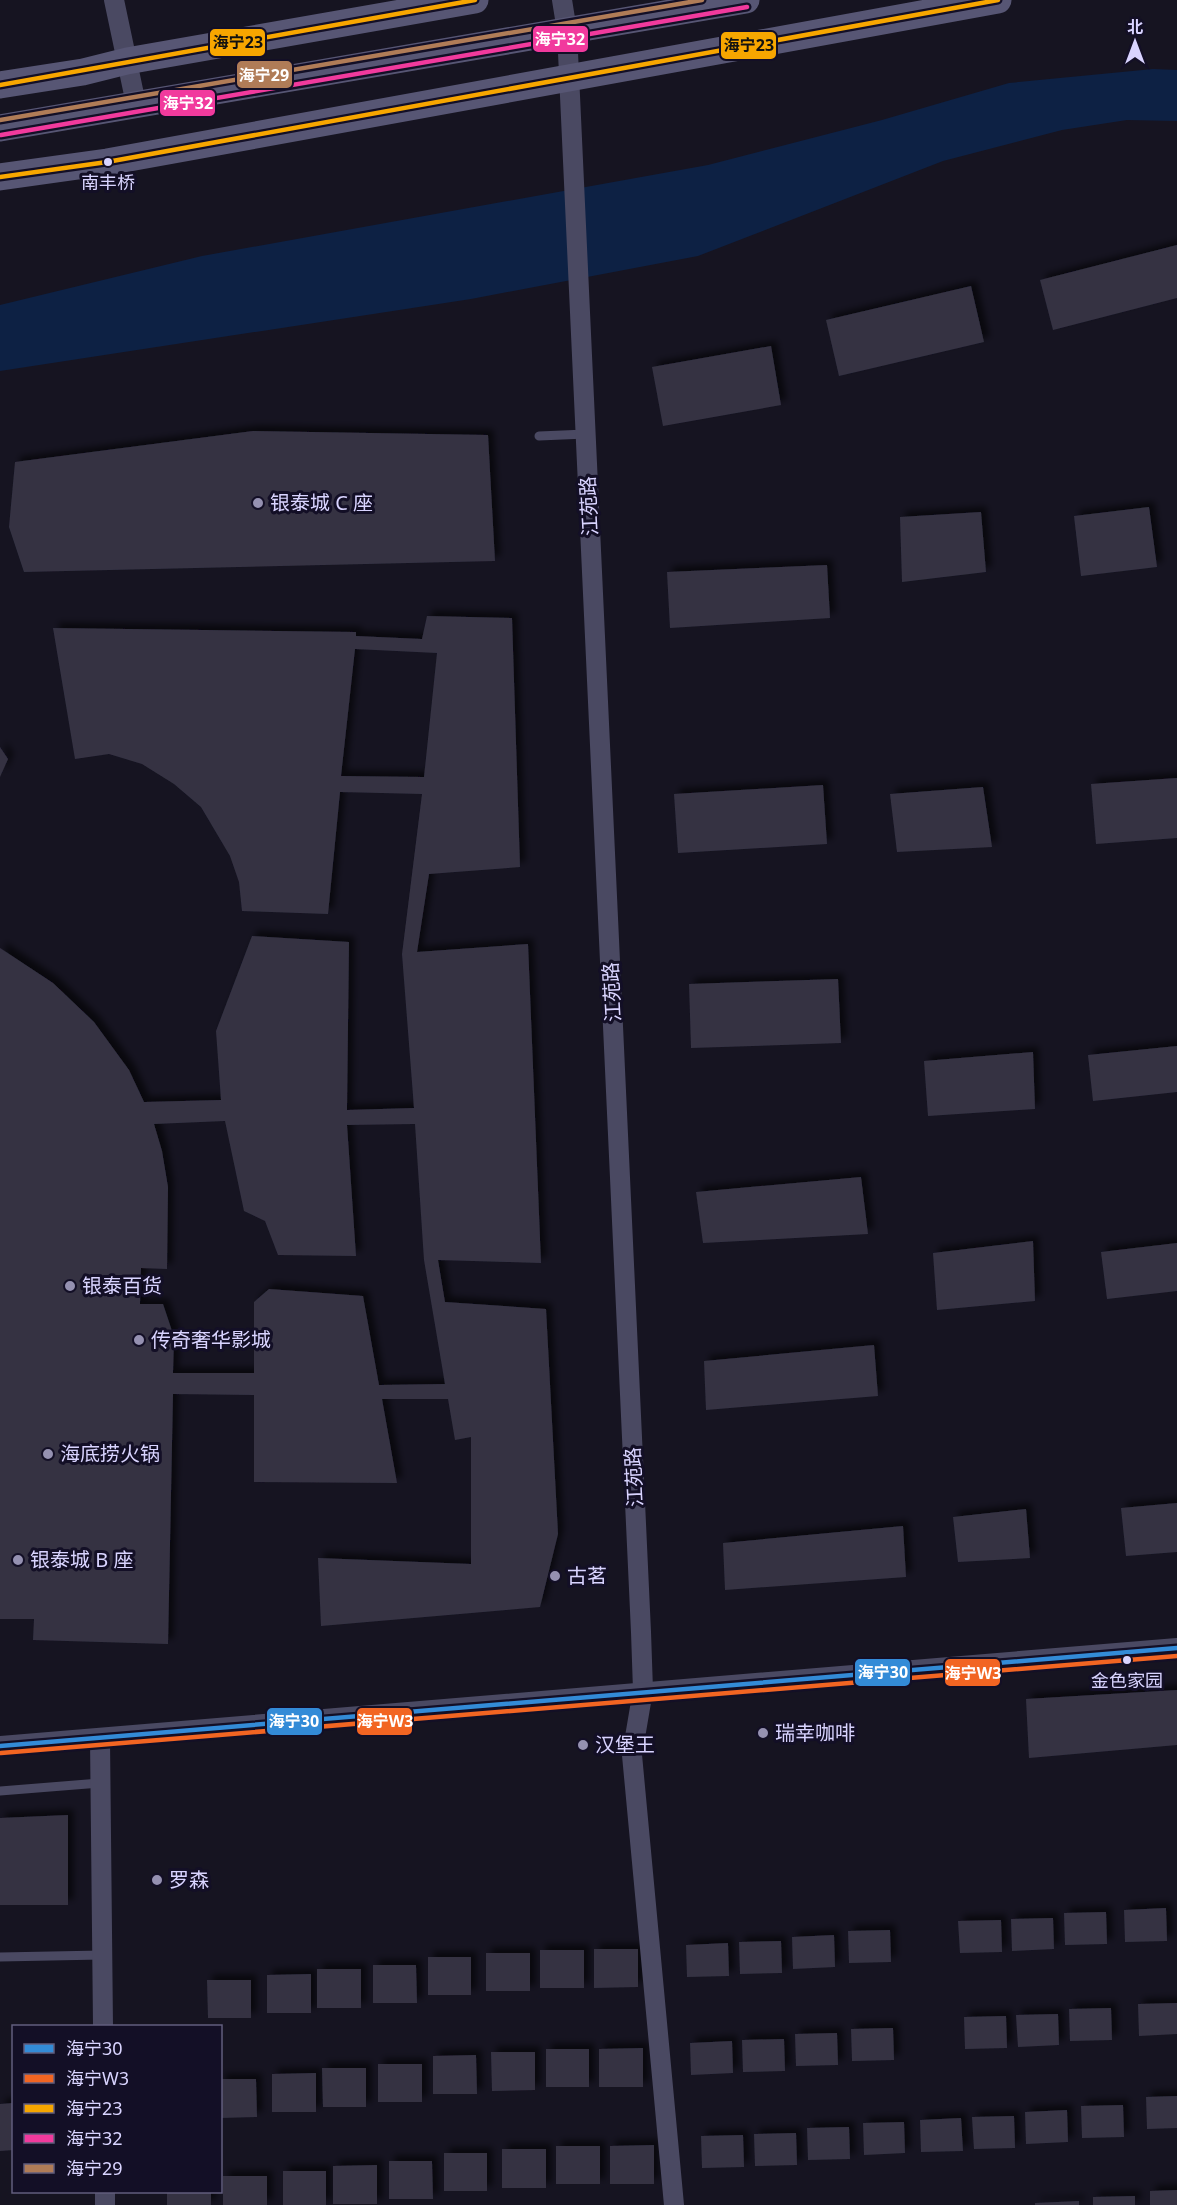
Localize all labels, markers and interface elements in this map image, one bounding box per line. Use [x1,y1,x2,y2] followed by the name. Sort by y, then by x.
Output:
[1105,12,1165,72] north arrow
[1127,16,1143,38] text: 北
[532,25,589,53] line badge: 海宁32
[209,28,266,57] line badge: 海宁23
[535,28,585,50] text: 海宁32
[213,31,263,53] text: 海宁23
[720,31,777,60] line badge: 海宁23
[724,34,774,56] text: 海宁23
[236,60,293,89] line badge: 海宁29
[239,64,289,86] text: 海宁29
[159,89,216,117] line badge: 海宁32
[163,92,213,114] text: 海宁32
[102,156,114,168] marker: 南丰桥
[81,170,135,194] place label: 南丰桥
[573,475,604,537] street label: 江苑路
[270,489,373,516] place label: 银泰城 C 座
[251,496,265,510] marker: 银泰城 C 座
[596,961,627,1023] street label: 江苑路
[82,1272,162,1299] place label: 银泰百货
[63,1279,77,1293] marker: 银泰百货
[151,1326,271,1353] place label: 传奇奢华影城
[132,1333,146,1347] marker: 传奇奢华影城
[60,1440,160,1467] place label: 海底捞火锅
[618,1446,649,1508] street label: 江苑路
[41,1447,55,1461] marker: 海底捞火锅
[30,1546,133,1573] place label: 银泰城 B 座
[11,1553,25,1567] marker: 银泰城 B 座
[567,1562,607,1589] place label: 古茗
[548,1569,562,1583] marker: 古茗
[1121,1654,1133,1666] marker: 金色家园
[854,1658,911,1687] line badge: 海宁30
[944,1658,1001,1687] line badge: 海宁W3
[858,1661,908,1683] text: 海宁30
[945,1662,1001,1684] text: 海宁W3
[1091,1668,1163,1692] place label: 金色家园
[266,1707,323,1736] line badge: 海宁30
[356,1707,413,1736] line badge: 海宁W3
[269,1710,319,1732] text: 海宁30
[357,1710,413,1732] text: 海宁W3
[775,1719,855,1746] place label: 瑞幸咖啡
[756,1726,770,1740] marker: 瑞幸咖啡
[595,1731,655,1758] place label: 汉堡王
[576,1738,590,1752] marker: 汉堡王
[169,1866,209,1893] place label: 罗森
[150,1873,164,1887] marker: 罗森
[12,2025,222,2193] legend
[66,2036,123,2060] text: 海宁30
[66,2066,129,2090] text: 海宁W3
[66,2096,123,2120] text: 海宁23
[66,2126,123,2150] text: 海宁32
[66,2156,123,2180] text: 海宁29

